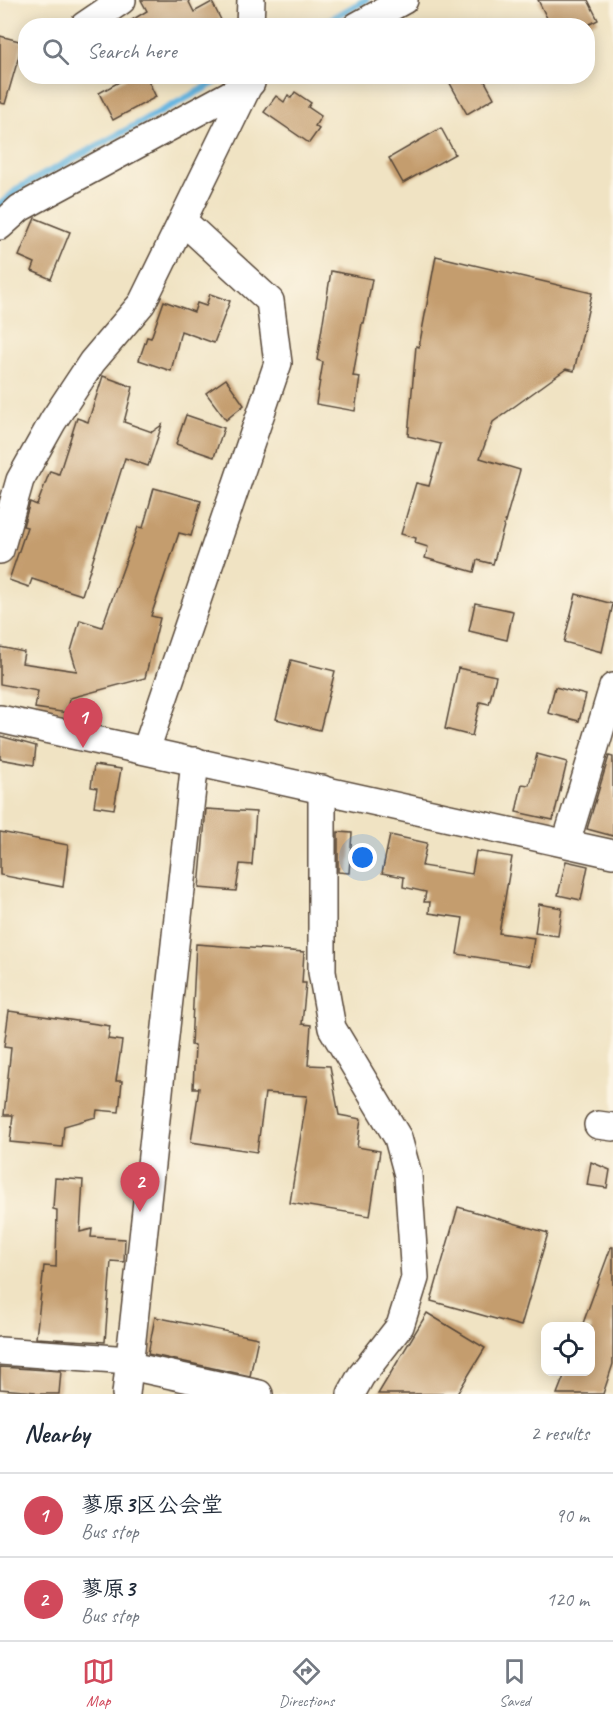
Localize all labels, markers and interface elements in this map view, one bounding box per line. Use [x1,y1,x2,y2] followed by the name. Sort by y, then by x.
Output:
[18,18,595,84] search box
[39,35,72,68] icon: search
[87,37,177,65] text: Search here
[64,698,103,748] pin: 1
[348,843,377,872] your location
[120,1162,160,1212] pin: 2
[541,1322,595,1376] map controls
[541,1322,595,1376] button: locate
[24,1417,89,1450] text: Nearby
[530,1421,589,1446] text: 2 results
[81,1491,223,1519] text: 蓼原3区公会堂
[39,1503,48,1528] text: 1
[555,1503,589,1528] text: 90 m
[81,1519,139,1544] text: Bus stop
[81,1575,135,1603] text: 蓼原3
[39,1587,48,1612] text: 2
[546,1587,589,1612] text: 120 m
[81,1603,139,1628] text: Bus stop
[82,1655,115,1711] tab: Map
[279,1655,334,1711] tab: Directions
[498,1655,531,1711] tab: Saved

